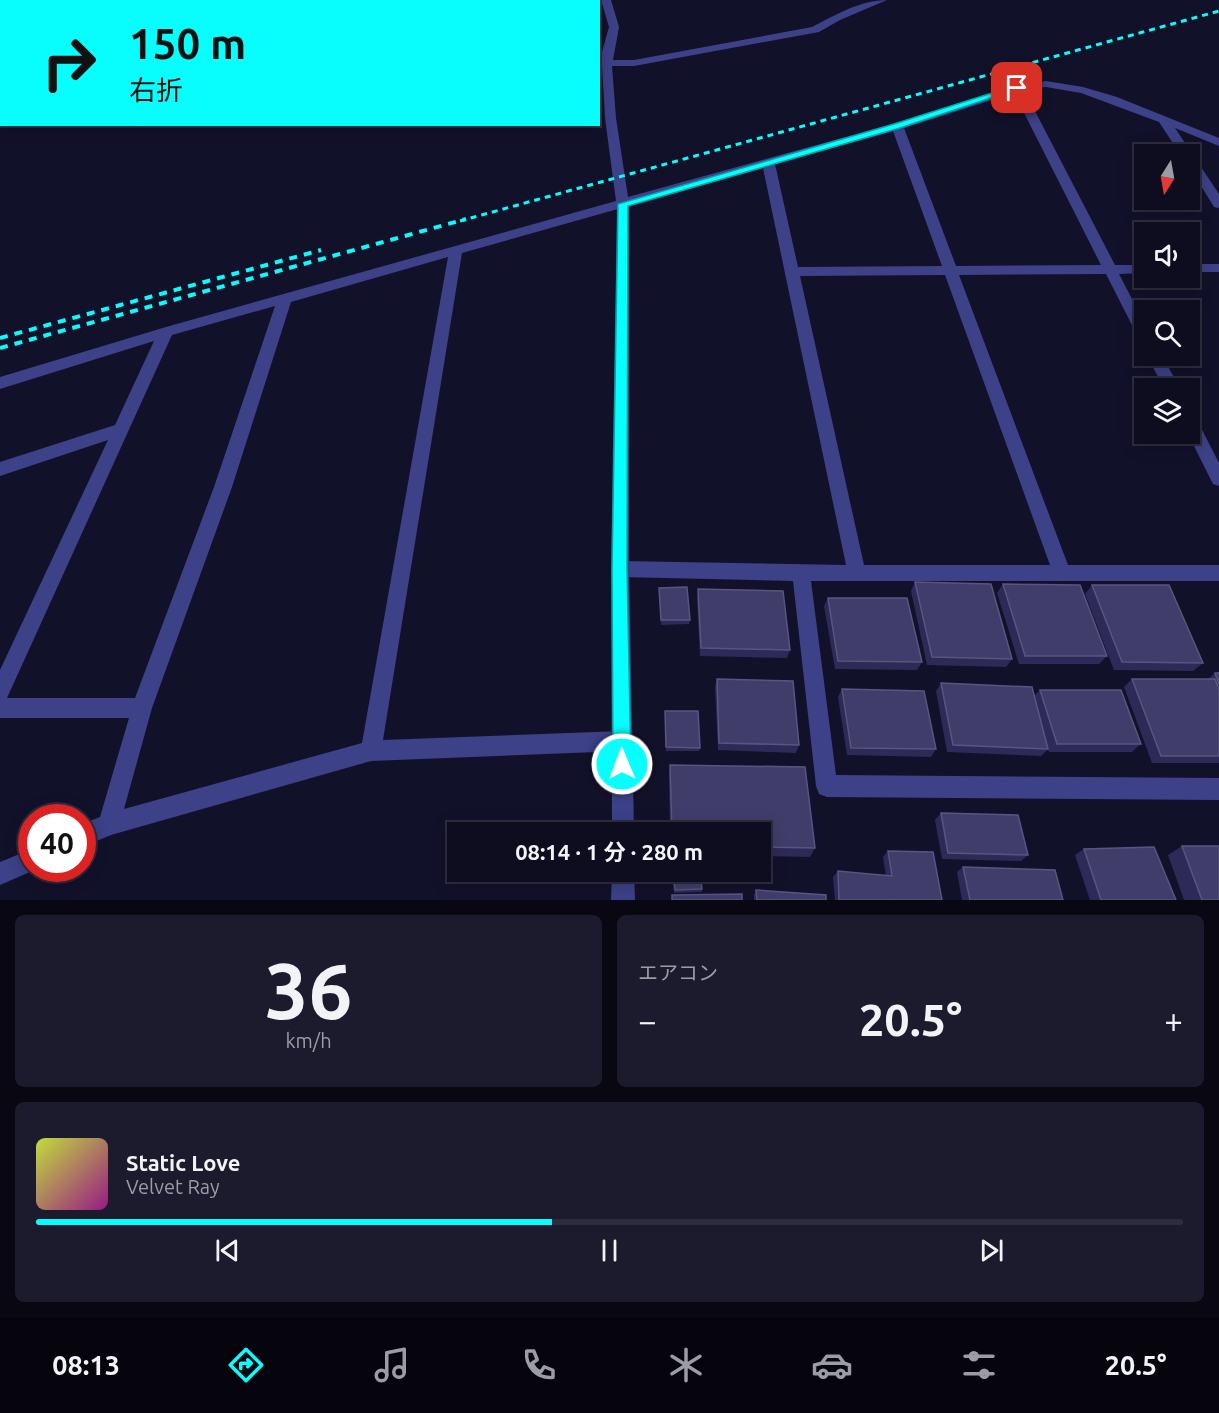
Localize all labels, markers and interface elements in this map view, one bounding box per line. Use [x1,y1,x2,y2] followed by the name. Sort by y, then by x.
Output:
[129,20,246,67] text: 150 m
[30,24,108,102] icon: right
[991,62,1042,113] pin
[1000,71,1033,104] icon: arrive
[129,75,183,105] text: 右折
[1134,144,1200,210] north arrow
[1134,144,1200,444] map controls
[1134,222,1200,288] button: sound
[1134,300,1200,366] button: search
[1134,378,1200,444] button: layers
[590,732,654,796] position arrow
[18,804,96,882] speed limit sign: 40
[515,839,703,864] text: 08:14 · 1 分 · 280 m
[265,946,352,1034] text: 36
[638,961,718,984] text: エアコン
[859,994,962,1045] text: 20.5°
[638,1002,657,1039] text: −
[1164,1002,1183,1039] text: +
[285,1029,332,1052] text: km/h
[126,1150,241,1175] text: Static Love
[126,1175,220,1198] text: Velvet Ray
[211,1234,244,1267] icon: previous
[593,1234,626,1267] icon: pause
[975,1234,1008,1267] icon: next
[225,1344,267,1386] icon: directions
[371,1344,413,1386] icon: music
[518,1344,560,1386] icon: phone
[665,1344,707,1386] icon: climate
[811,1344,853,1386] icon: car
[958,1344,1000,1386] icon: filters
[52,1350,120,1380] text: 08:13
[1105,1350,1167,1380] text: 20.5°

